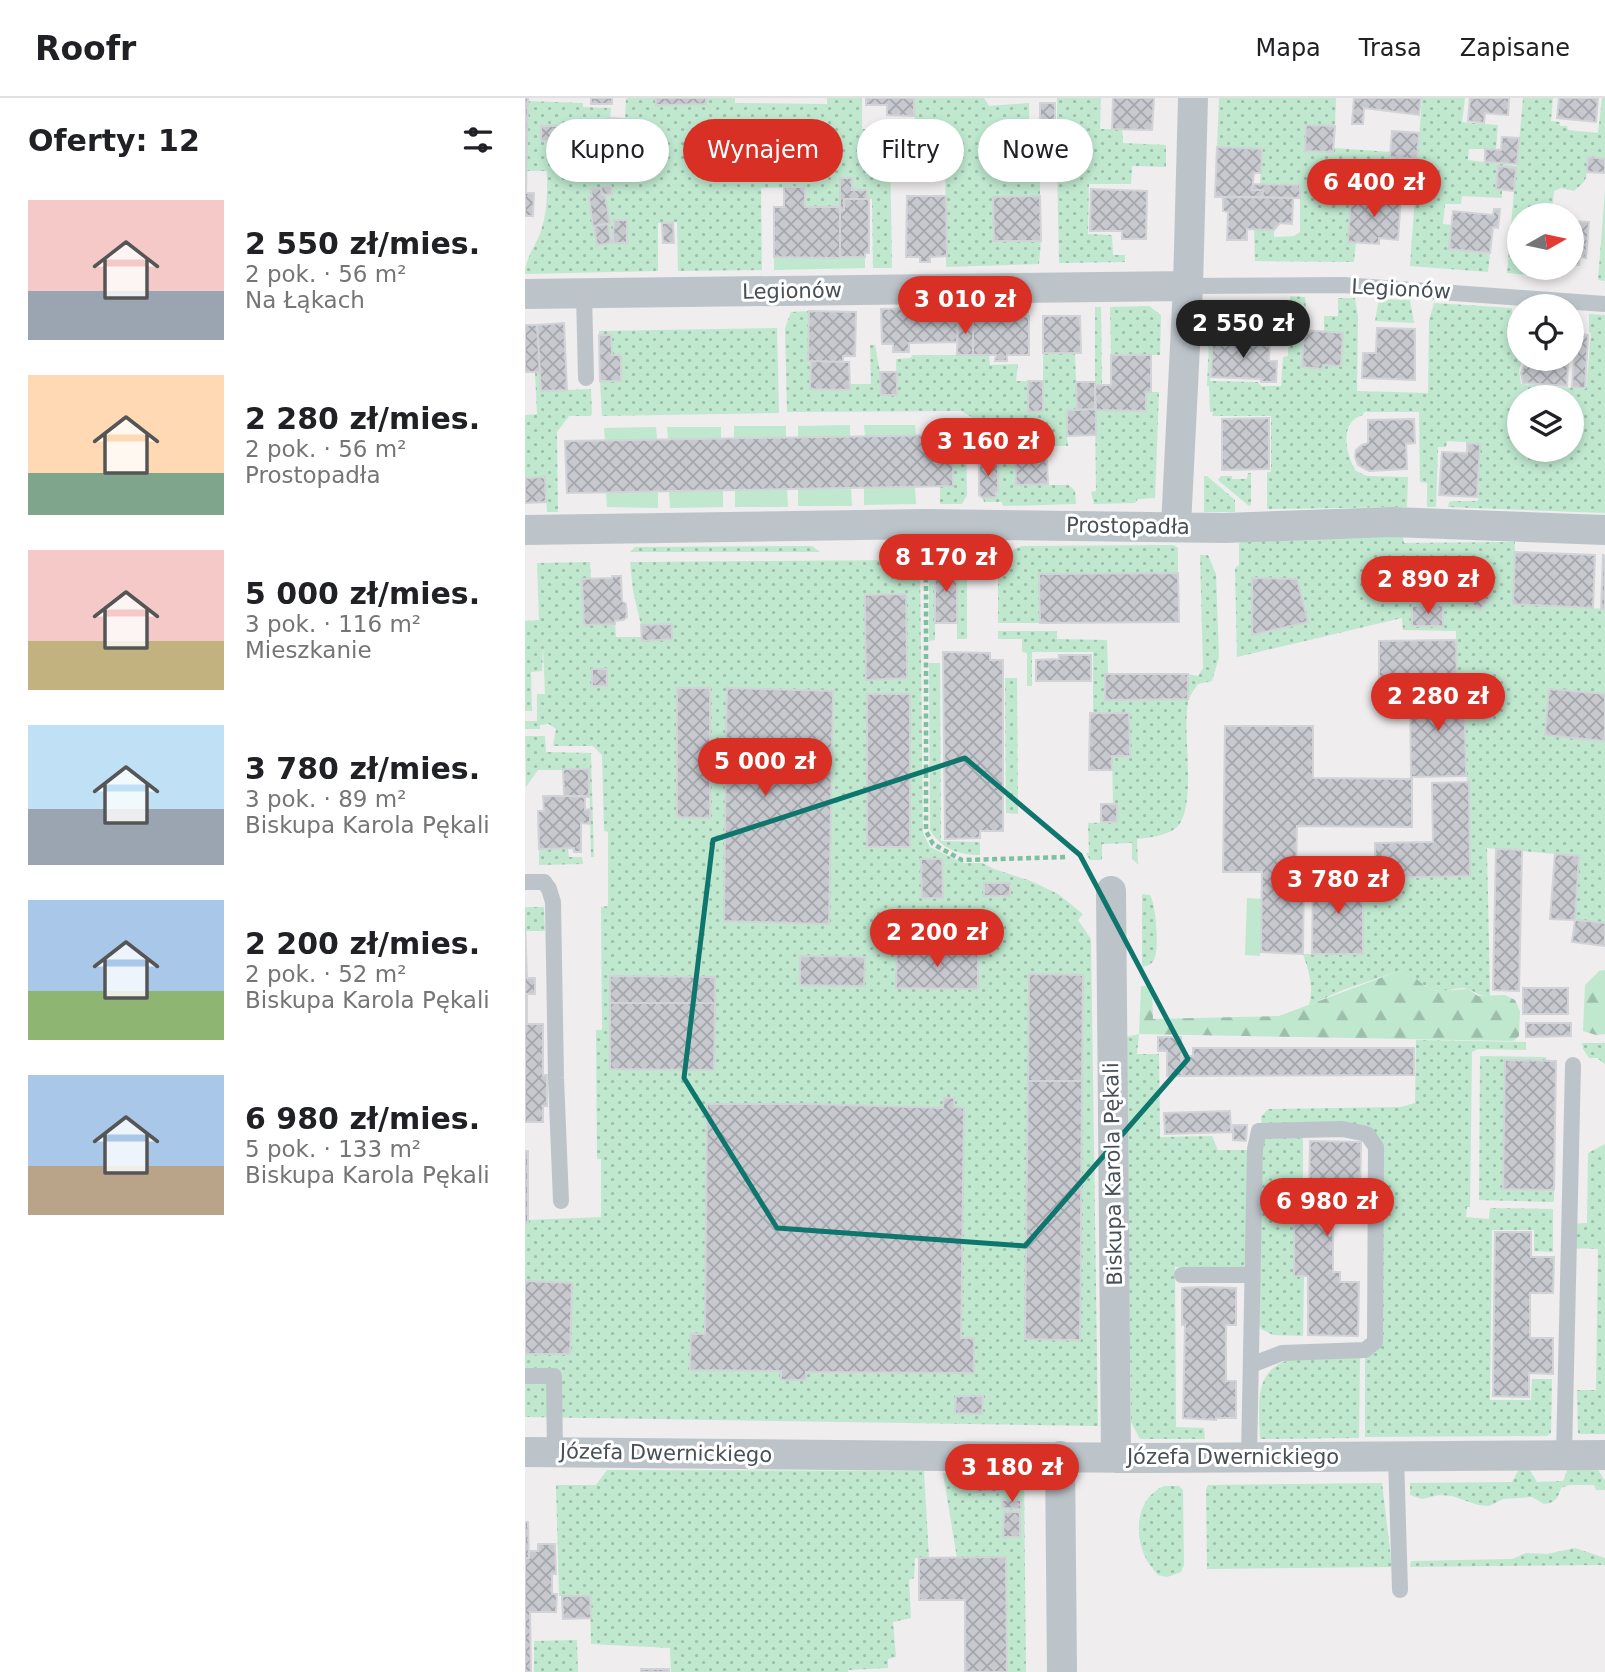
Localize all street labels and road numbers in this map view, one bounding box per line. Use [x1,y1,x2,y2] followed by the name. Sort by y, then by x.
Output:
[1351,274,1451,304] street label: Legionów
[742,278,842,304] street label: Legionów
[1066,513,1190,539] street label: Prostopadła
[1099,1062,1127,1286] street label: Biskupa Karola Pękali
[558,1439,772,1467] street label: Józefa Dwernickiego
[1125,1445,1339,1469] street label: Józefa Dwernickiego

